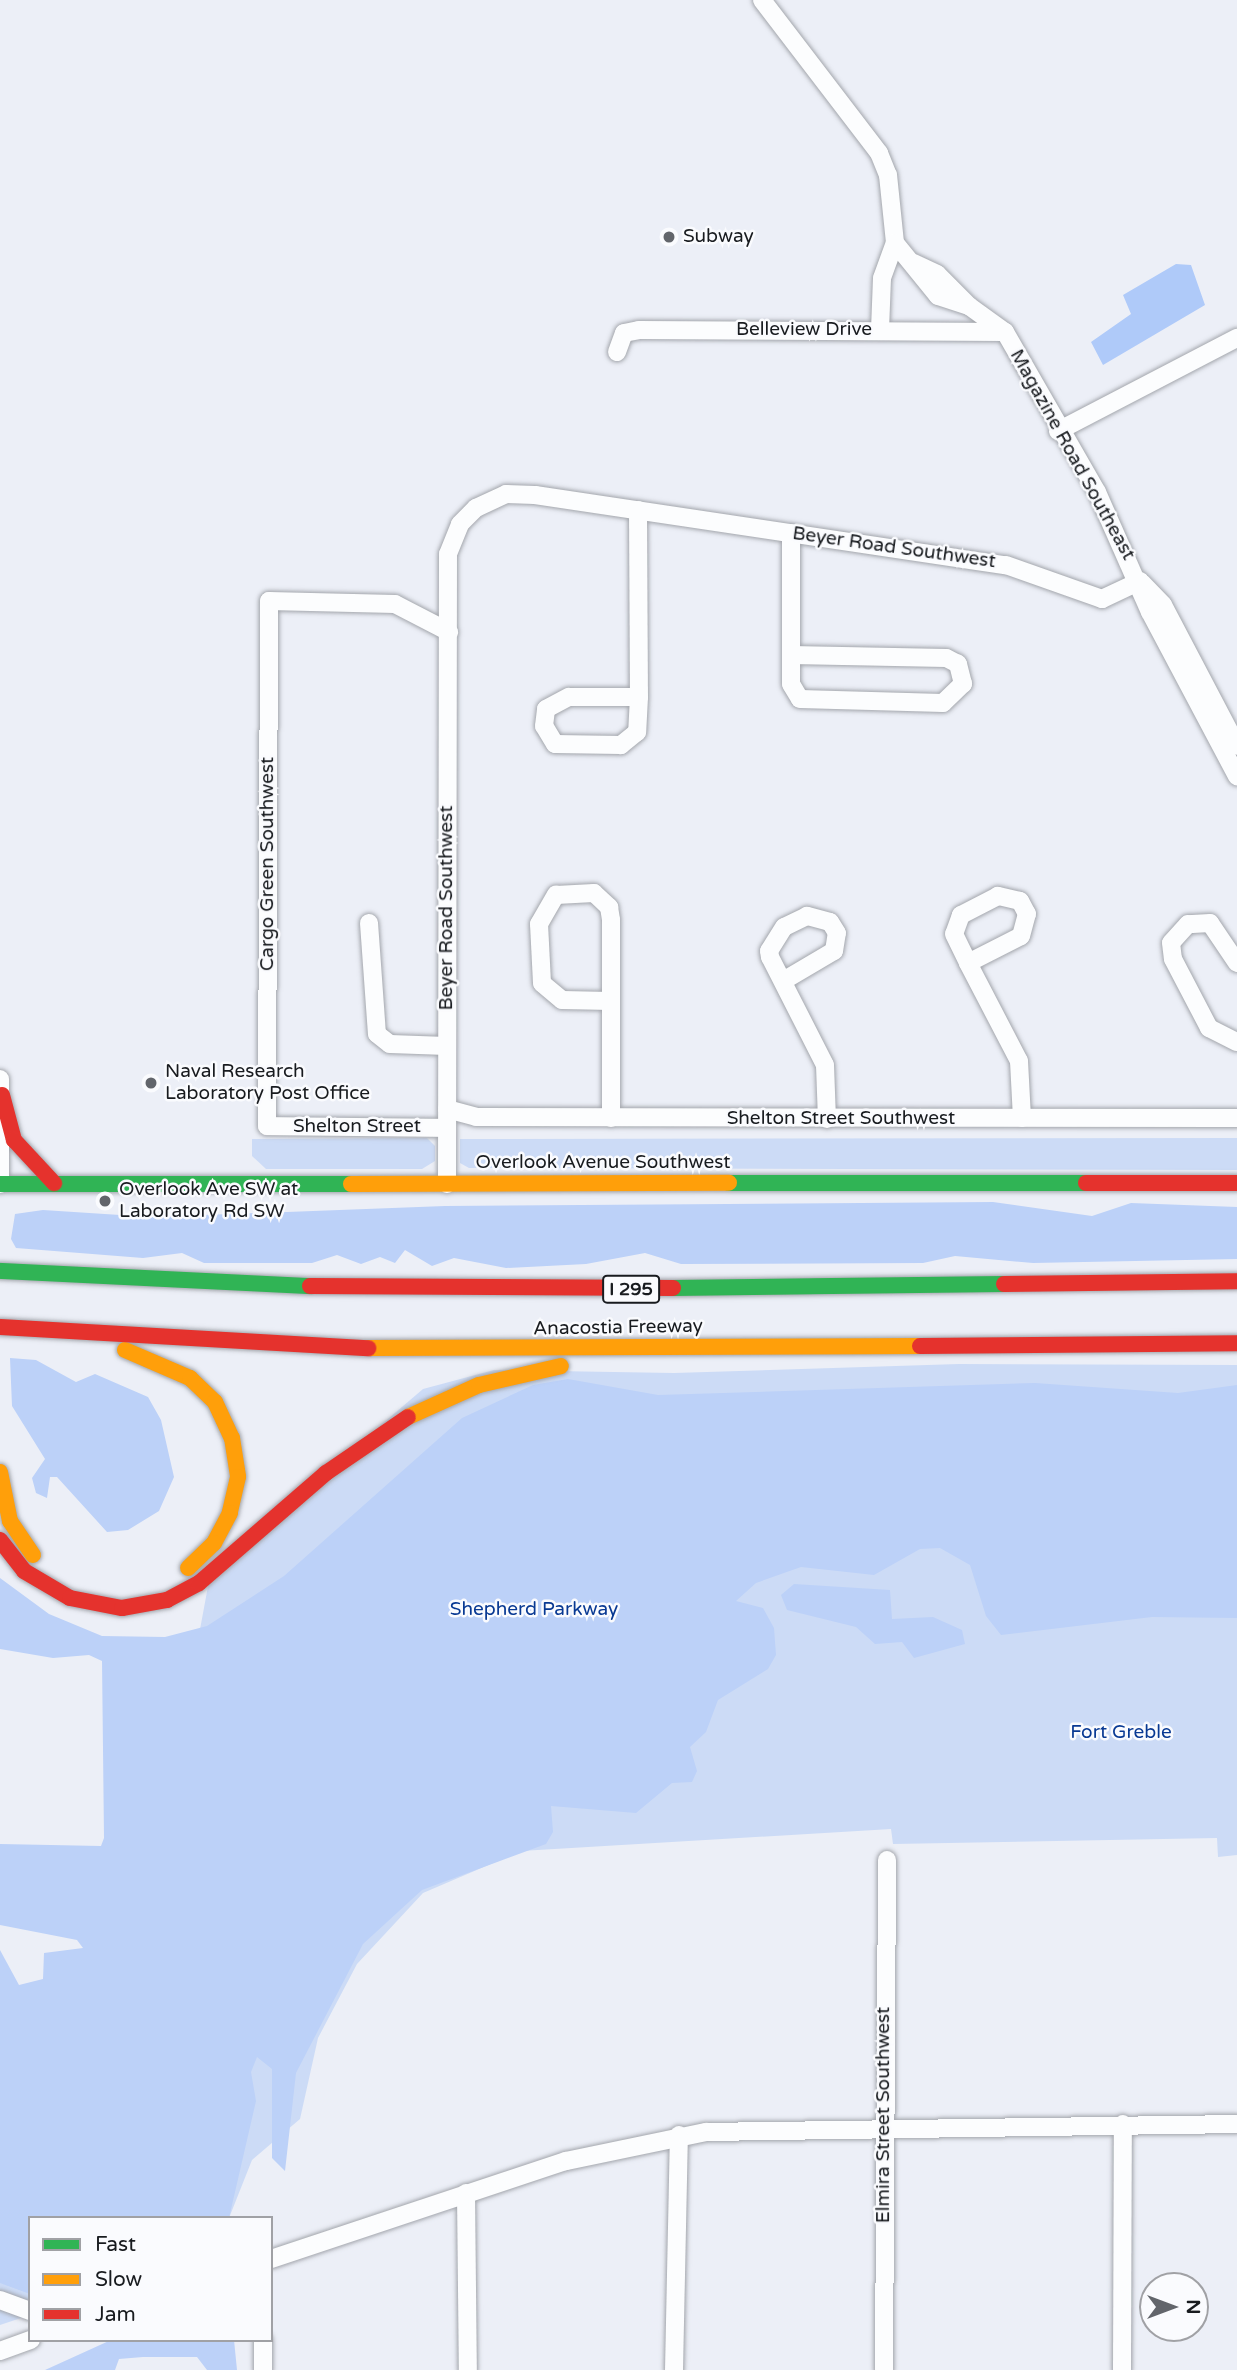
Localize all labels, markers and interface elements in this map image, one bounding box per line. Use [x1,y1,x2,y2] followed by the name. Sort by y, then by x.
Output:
[683,226,754,248] place label: Subway
[661,229,677,245] marker: Subway
[736,319,872,341] street label: Belleview Drive
[1005,346,1139,564] street label: Magazine Road Southeast
[791,522,997,574] street label: Beyer Road Southwest
[257,757,279,971] street label: Cargo Green Southwest
[436,806,458,1010] street label: Beyer Road Southwest
[165,1061,370,1105] place label: Naval Research Laboratory Post Office
[143,1075,159,1091] marker: Naval Research Laboratory Post Office
[727,1108,955,1130] street label: Shelton Street Southwest
[293,1116,421,1138] street label: Shelton Street
[476,1152,730,1174] street label: Overlook Avenue Southwest
[119,1179,298,1223] place label: Overlook Ave SW at Laboratory Rd SW
[97,1193,113,1209] marker: Overlook Ave SW at Laboratory Rd SW
[601,1274,661,1304] road number: I 295
[533,1315,703,1341] street label: Anacostia Freeway
[450,1599,618,1621] park label: Shepherd Parkway
[1070,1722,1172,1744] park label: Fort Greble
[873,2007,895,2223] street label: Elmira Street Southwest
[28,2216,273,2342] legend
[95,2232,136,2257] text: Fast
[95,2267,142,2292] text: Slow
[1139,2272,1209,2342] north arrow
[1182,2299,1204,2315] text: N
[95,2302,136,2327] text: Jam

